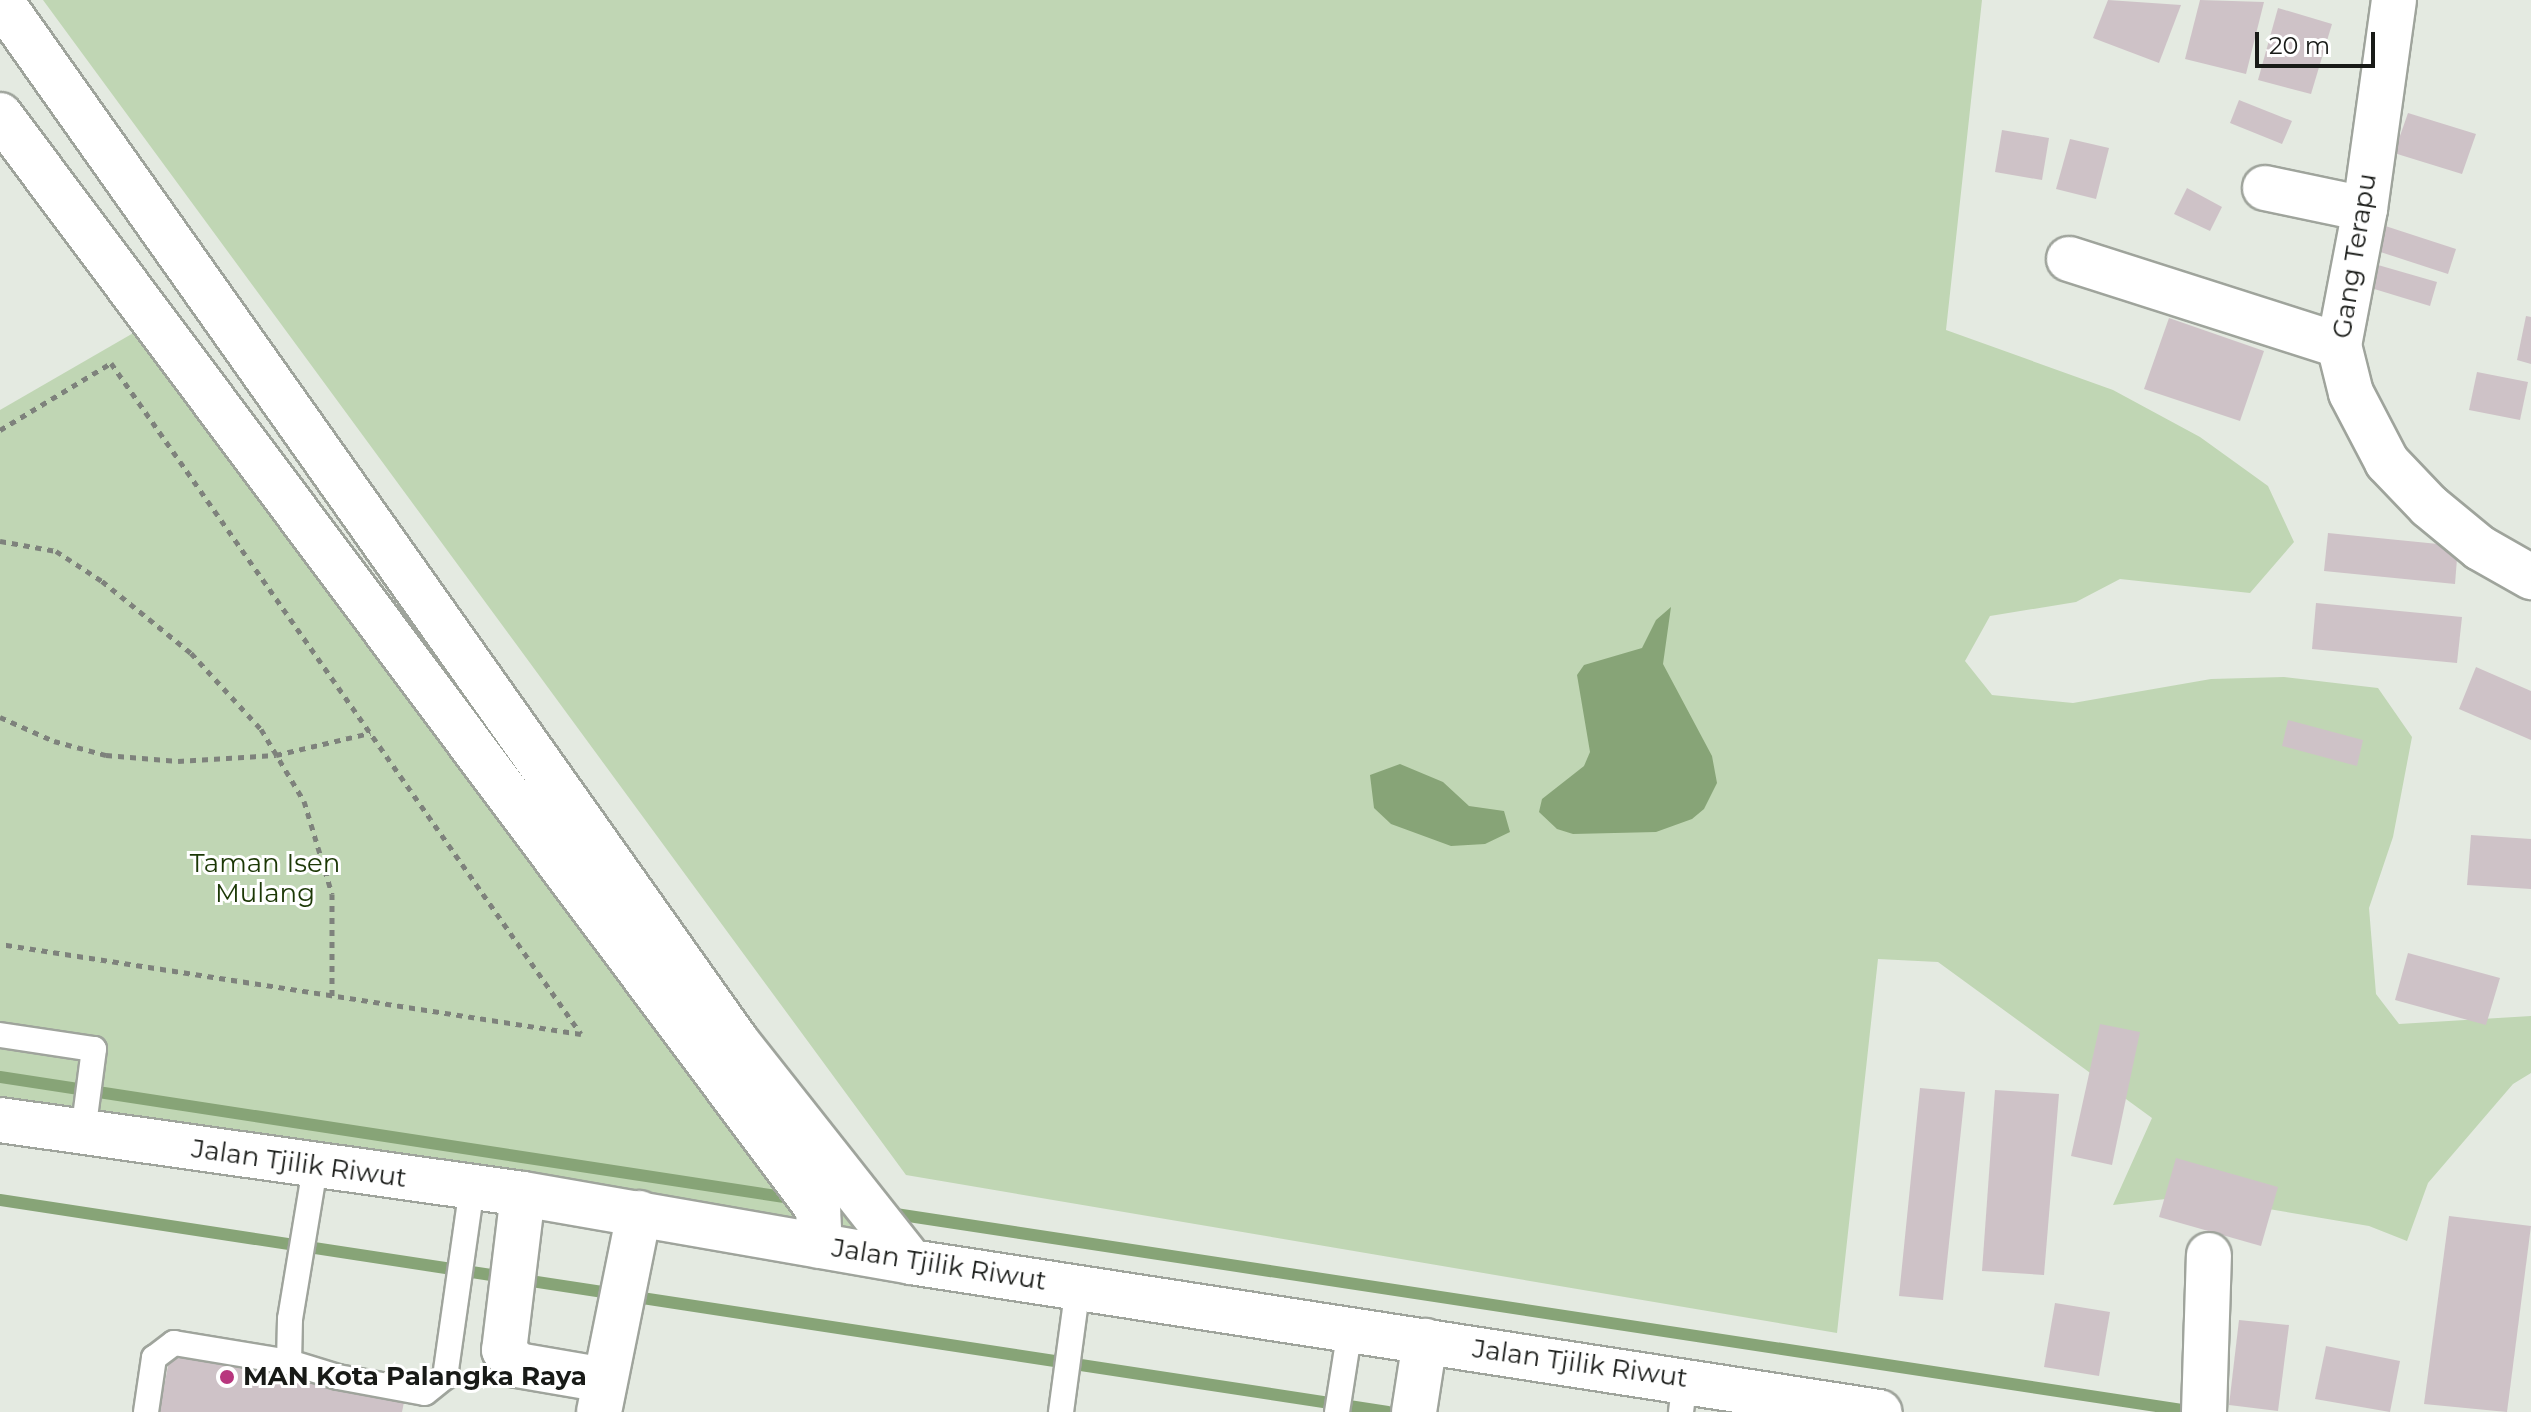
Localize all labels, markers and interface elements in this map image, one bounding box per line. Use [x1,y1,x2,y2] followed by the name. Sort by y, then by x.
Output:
[2259,16,2379,66] scale bar
[2269,31,2330,60] text: 20 m
[2327,171,2383,341] street label: Gang Terapu
[190,848,340,910] park label: Taman Isen Mulang
[190,1133,408,1195] street label: Jalan Tjilik Riwut
[830,1233,1048,1297] street label: Jalan Tjilik Riwut
[1471,1333,1689,1395] street label: Jalan Tjilik Riwut
[243,1361,587,1393] place label: MAN Kota Palangka Raya
[218,1368,236,1386] marker: MAN Kota Palangka Raya

